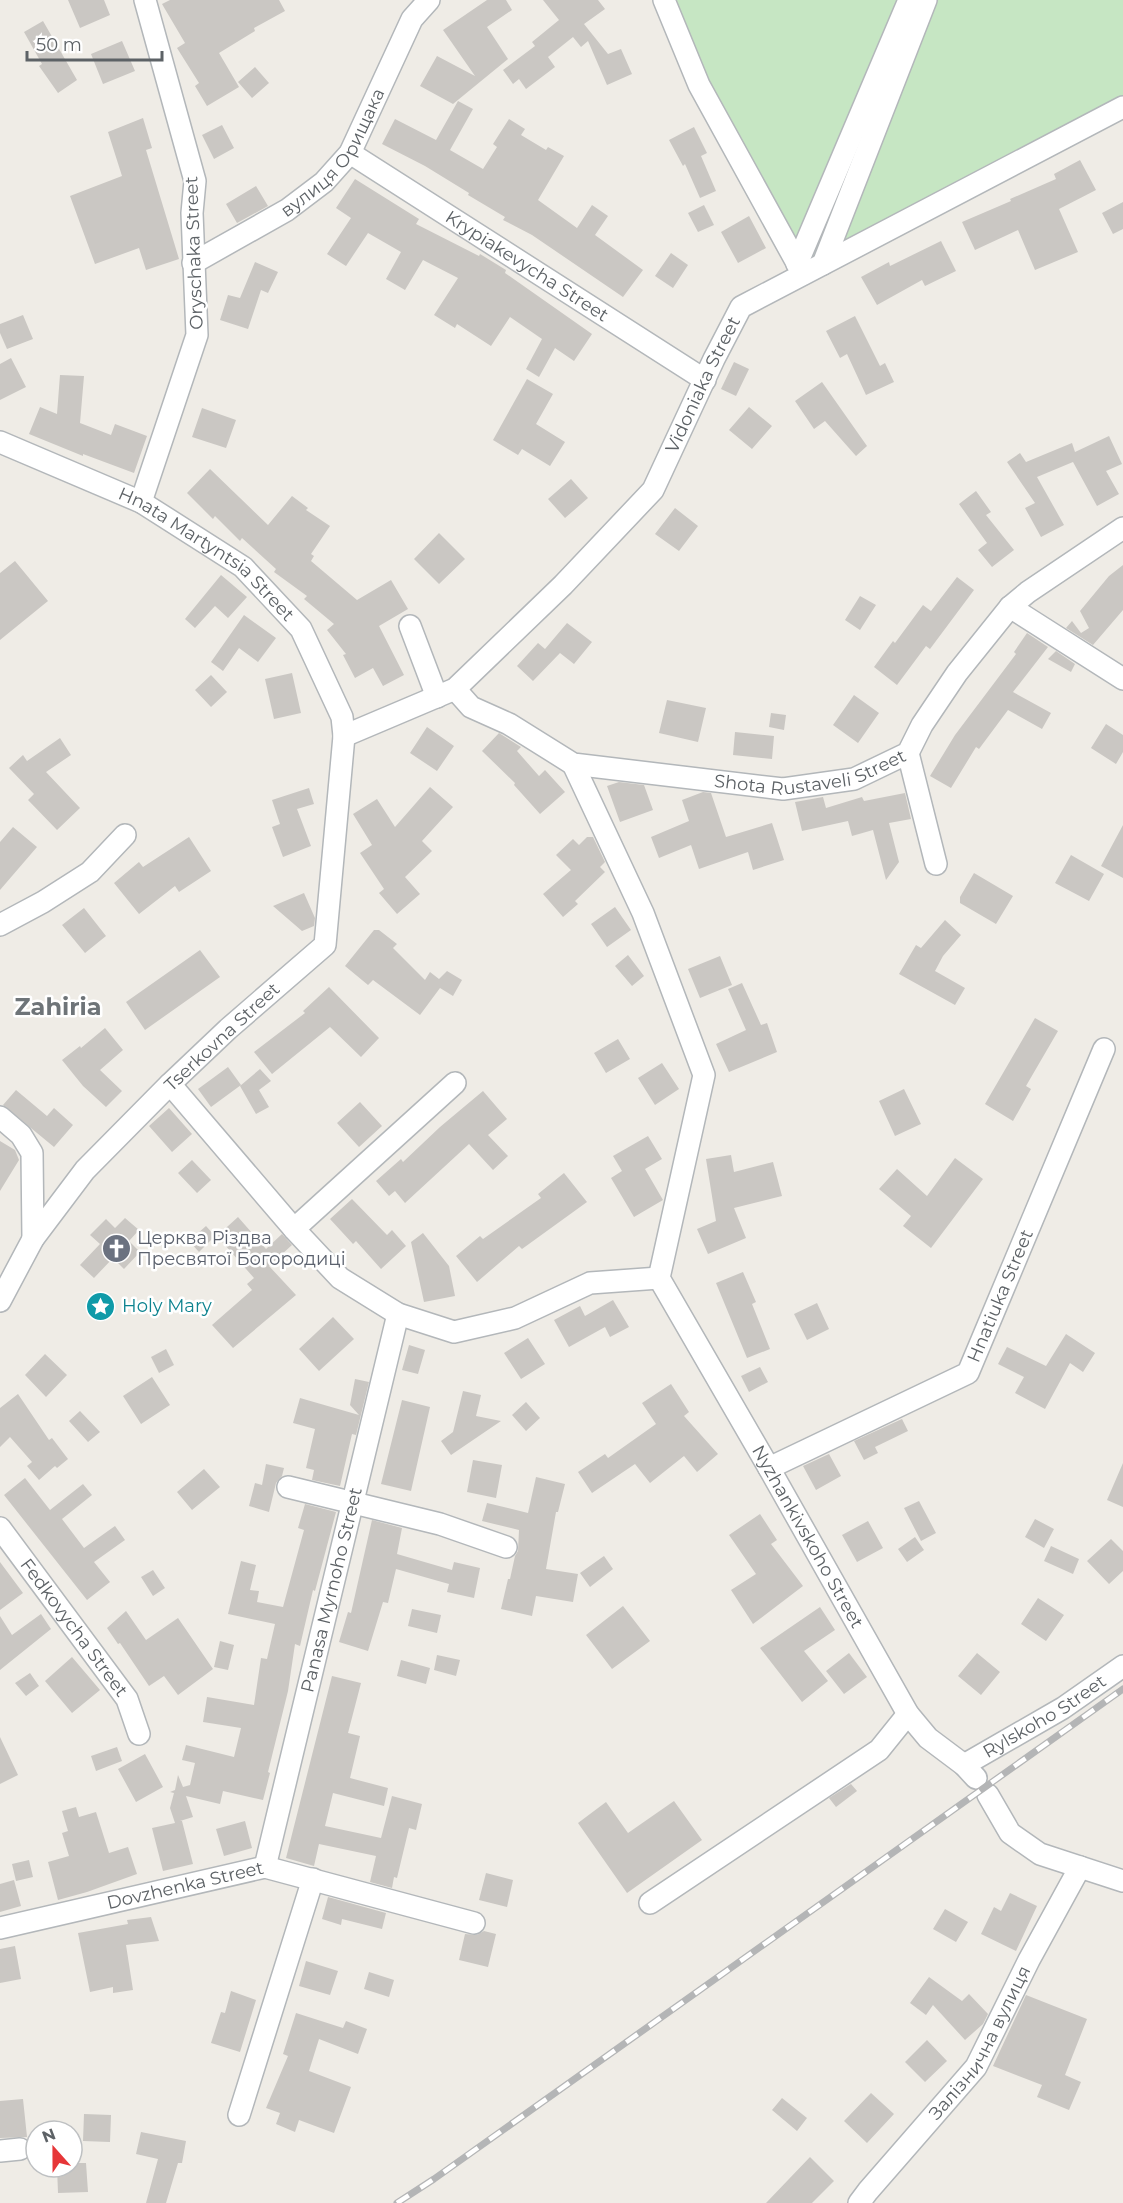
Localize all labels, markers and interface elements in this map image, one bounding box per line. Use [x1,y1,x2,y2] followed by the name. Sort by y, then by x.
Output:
[27,24,162,62] scale bar
[36,34,82,56] text: 50 m
[276,85,389,222] street label: вулиця Орищака
[180,176,208,330] street label: Oryschaka Street
[441,206,613,326] street label: Krypiakevycha Street
[661,313,745,456] street label: Vidoniaka Street
[115,483,299,626] street label: Hnata Martyntsia Street
[713,745,910,800] street label: Shota Rustaveli Street
[160,978,284,1096] street label: Tserkovna Street
[14,992,102,1021] district label: Zahiria
[963,1226,1038,1366] street label: Hnatiuka Street
[137,1227,346,1270] place label: Церква Різдва Пресвятої Богородиці
[100,1232,132,1264] church icon: Церква Різдва Пресвятої Богородиці
[85,1290,117,1322] place icon: Holy Mary
[122,1295,212,1317] place label: Holy Mary
[747,1441,868,1632] street label: Nyzhankivskoho Street
[296,1485,367,1695] street label: Panasa Myrnoho Street
[15,1554,132,1701] street label: Fedkovycha Street
[979,1670,1110,1763] street label: Rylskoho Street
[105,1857,266,1914] street label: Dovzhenka Street
[924,1962,1035,2124] street label: Залізнична вулиця
[24,2119,84,2179] north arrow
[39,2124,58,2147] text: N

